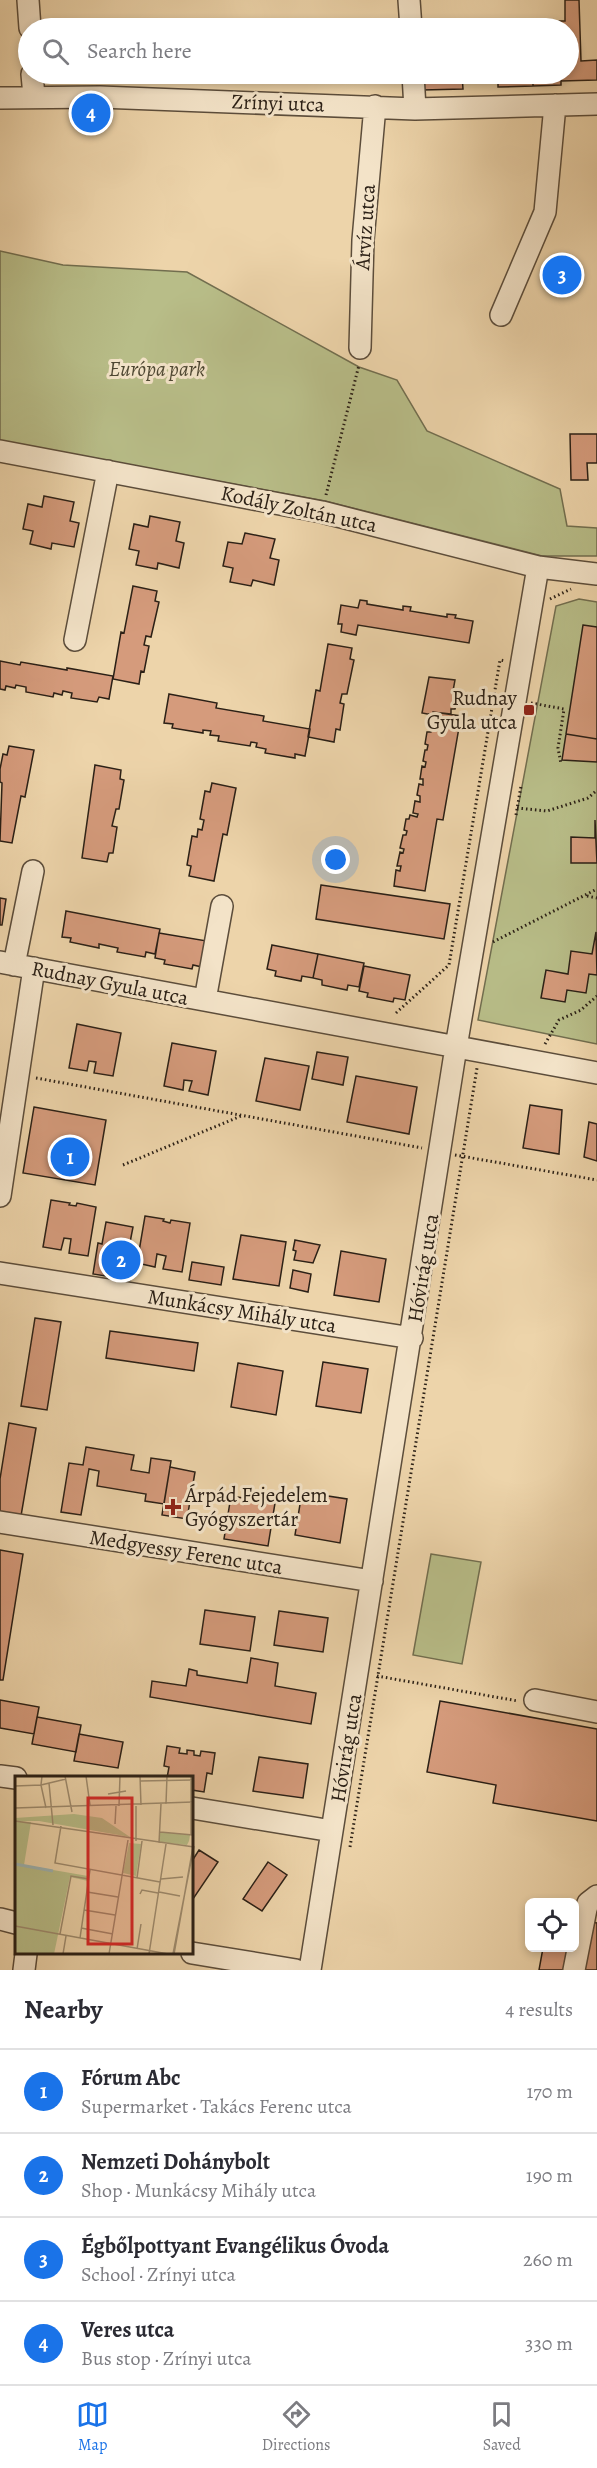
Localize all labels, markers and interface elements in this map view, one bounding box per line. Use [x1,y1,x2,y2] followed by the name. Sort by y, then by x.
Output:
[18,18,579,84] search box
[39,35,72,68] icon: search
[87,36,192,66] text: Search here
[231,87,325,119] street label: Zrínyi utca
[72,90,110,136] pin: 4
[348,183,382,272] street label: Árvíz utca
[542,252,582,298] pin: 3
[109,355,205,383] park label: Európa park
[218,479,380,539] street label: Kodály Zoltán utca
[427,684,518,736] place label: Rudnay Gyula utca
[522,703,536,717] marker: Rudnay Gyula utca
[321,845,350,874] your location
[29,954,191,1012] street label: Rudnay Gyula utca
[50,1134,90,1180] pin: 1
[401,1211,445,1324] street label: Hóvirág utca
[102,1238,140,1282] pin: 2
[146,1282,339,1340] street label: Munkácsy Mihály utca
[184,1481,328,1533] place label: Árpád Fejedelem Gyógyszertár
[166,1500,180,1514] marker: Árpád Fejedelem Gyógyszertár
[87,1523,285,1581] street label: Medgyessy Ferenc utca
[324,1691,368,1804] street label: Hóvirág utca
[15,1776,194,1955] inset map
[525,1898,579,1952] map controls
[525,1898,579,1952] button: locate
[24,1992,103,2027] text: Nearby
[505,1996,573,2023] text: 4 results
[81,2063,180,2093] text: Fórum Abc
[40,2078,47,2105] text: 1
[527,2078,573,2105] text: 170 m
[81,2093,352,2120] text: Supermarket · Takács Ferenc utca
[81,2147,270,2177] text: Nemzeti Dohánybolt
[39,2162,48,2189] text: 2
[526,2162,573,2189] text: 190 m
[81,2177,316,2204] text: Shop · Munkácsy Mihály utca
[81,2231,389,2261] text: Égbőlpottyant Evangélikus Óvoda
[39,2246,48,2273] text: 3
[523,2246,573,2273] text: 260 m
[81,2261,236,2288] text: School · Zrínyi utca
[81,2315,174,2345] text: Veres utca
[39,2330,48,2357] text: 4
[525,2330,573,2357] text: 330 m
[81,2345,252,2372] text: Bus stop · Zrínyi utca
[76,2398,109,2456] tab: Map
[262,2398,330,2456] tab: Directions
[483,2398,521,2456] tab: Saved

